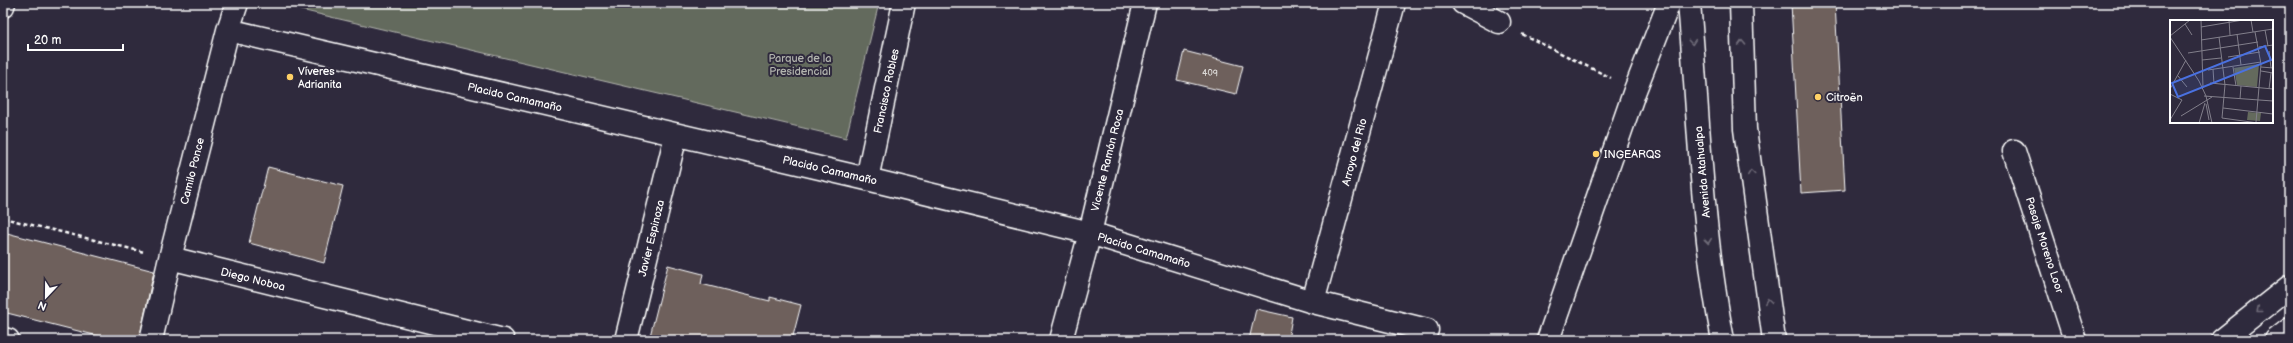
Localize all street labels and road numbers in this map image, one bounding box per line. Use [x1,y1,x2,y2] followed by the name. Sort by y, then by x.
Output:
[871,47,902,135] street label: Francisco Robles
[466,80,563,115] street label: Placido Camamaño
[1088,107,1127,213] street label: Vicente Ramón Roca
[1339,117,1370,187] street label: Arroyo del Rio
[1692,126,1713,218] street label: Avenida Atahualpa
[178,136,207,206] street label: Camilo Ponce
[781,153,878,188] street label: Placido Camamaño
[2023,195,2067,296] street label: Pasaje Moreno Loor
[636,198,667,278] street label: Javier Espinoza
[1096,230,1192,271] street label: Placido Camamaño
[219,265,286,294] street label: Diego Noboa

